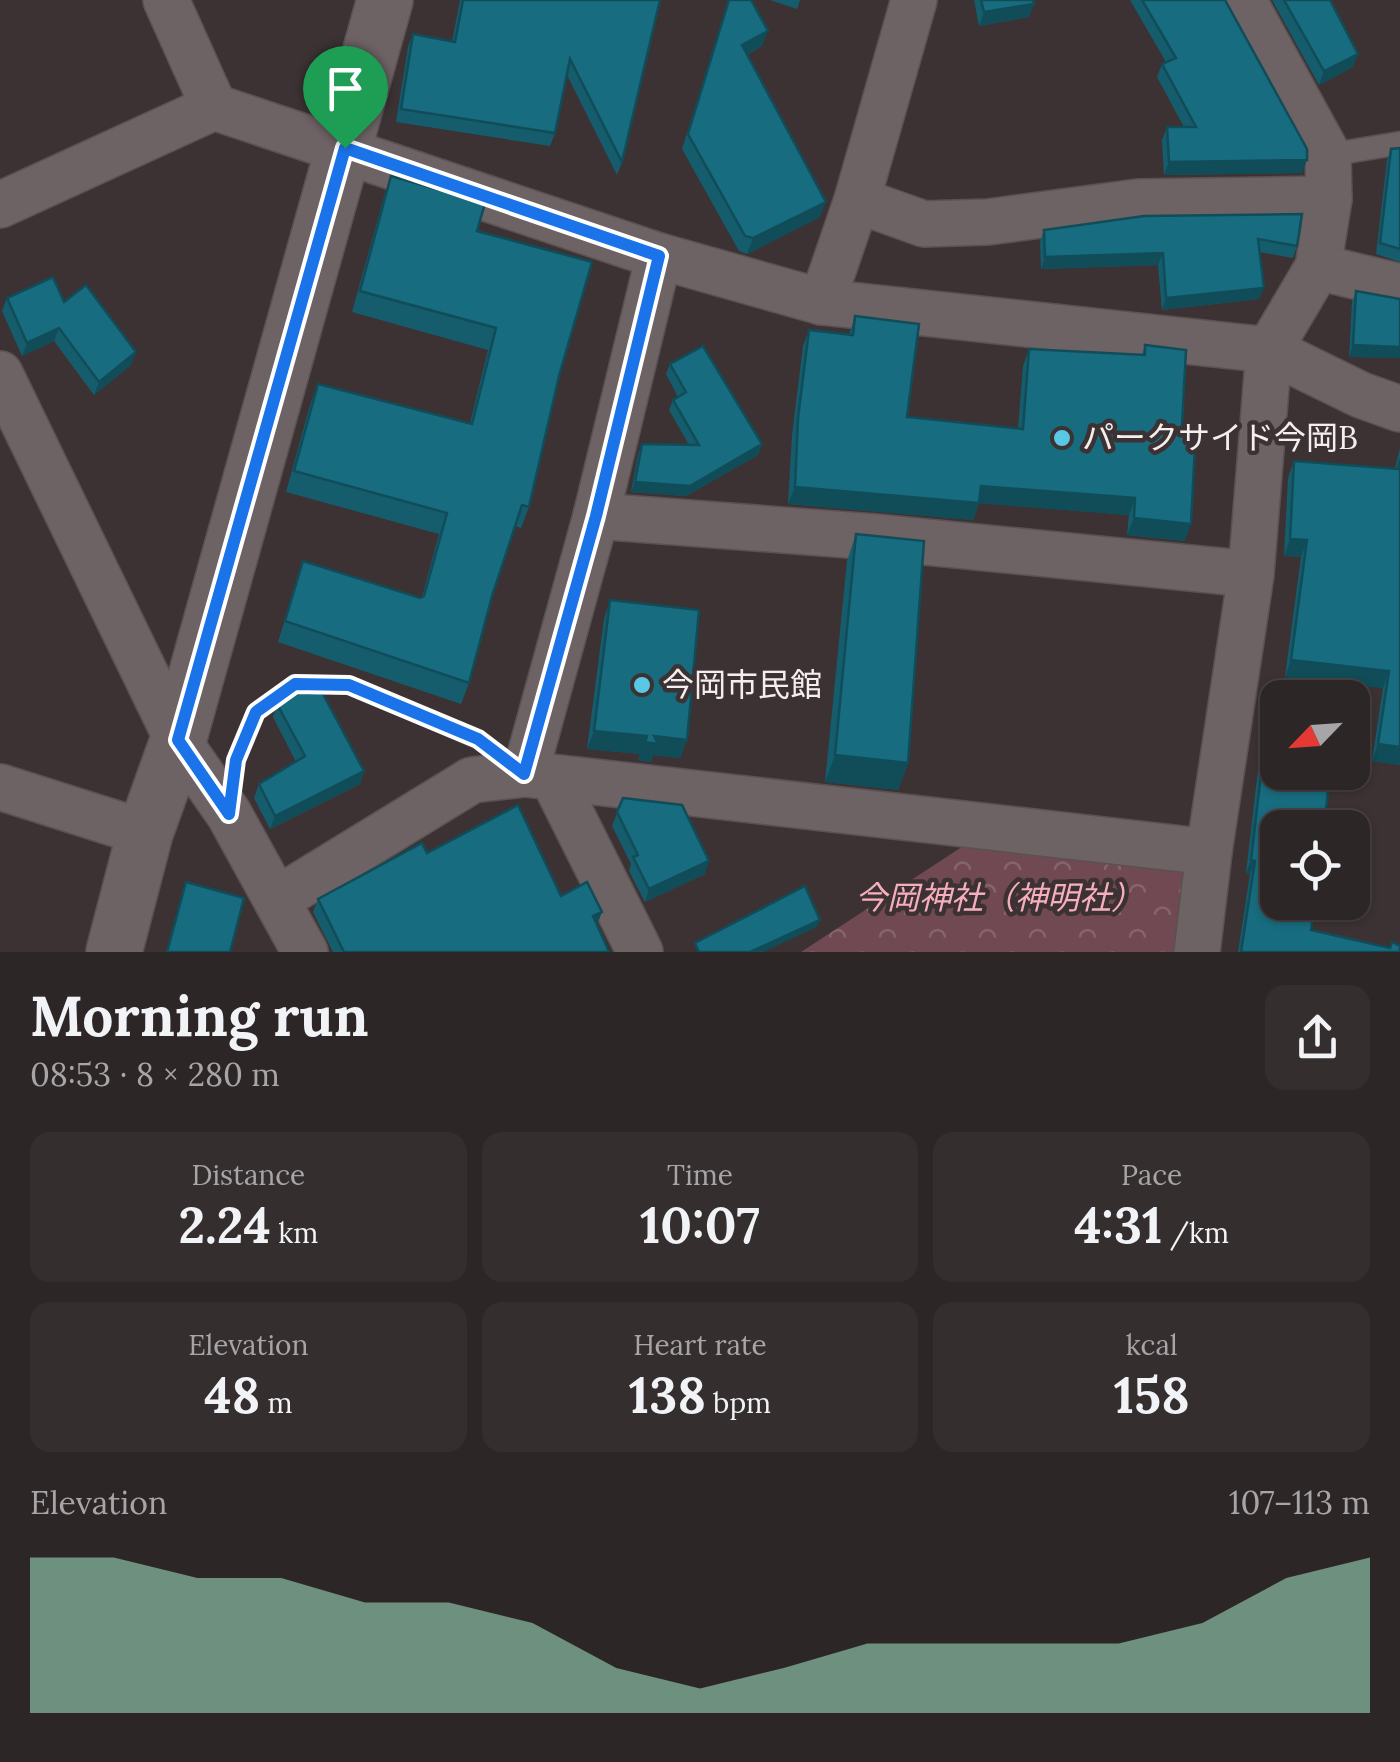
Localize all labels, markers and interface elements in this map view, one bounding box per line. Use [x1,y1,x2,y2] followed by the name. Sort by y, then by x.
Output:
[303,46,388,149] pin
[318,61,373,116] icon: arrive
[1082,417,1358,458] place label: パークサイド今岡B
[1051,427,1073,449] marker: パークサイド今岡B
[662,664,822,705] place label: 今岡市民館
[631,674,653,696] marker: 今岡市民館
[1260,680,1370,790] north arrow
[1260,680,1370,920] map controls
[1260,810,1370,920] button: locate
[855,877,1143,918] park label: 今岡神社（神明社）
[30,981,368,1051] text: Morning run
[1265,985,1370,1090] button: share
[30,1054,280,1095] text: 08:53 · 8 × 280 m
[191,1157,305,1193] text: Distance
[667,1157,733,1193] text: Time
[1121,1157,1182,1193] text: Pace
[178,1193,271,1257] text: 2.24
[640,1193,760,1257] text: 10:07
[1074,1193,1162,1257] text: 4:31
[271,1215,318,1251] text: km
[1162,1215,1229,1251] text: /km
[188,1327,308,1363] text: Elevation
[633,1327,767,1363] text: Heart rate
[1126,1327,1178,1363] text: kcal
[204,1363,260,1427] text: 48
[629,1363,706,1427] text: 138
[1114,1363,1190,1427] text: 158
[260,1385,293,1421] text: m
[706,1385,771,1421] text: bpm
[30,1482,167,1523] text: Elevation
[1229,1482,1370,1523] text: 107–113 m

